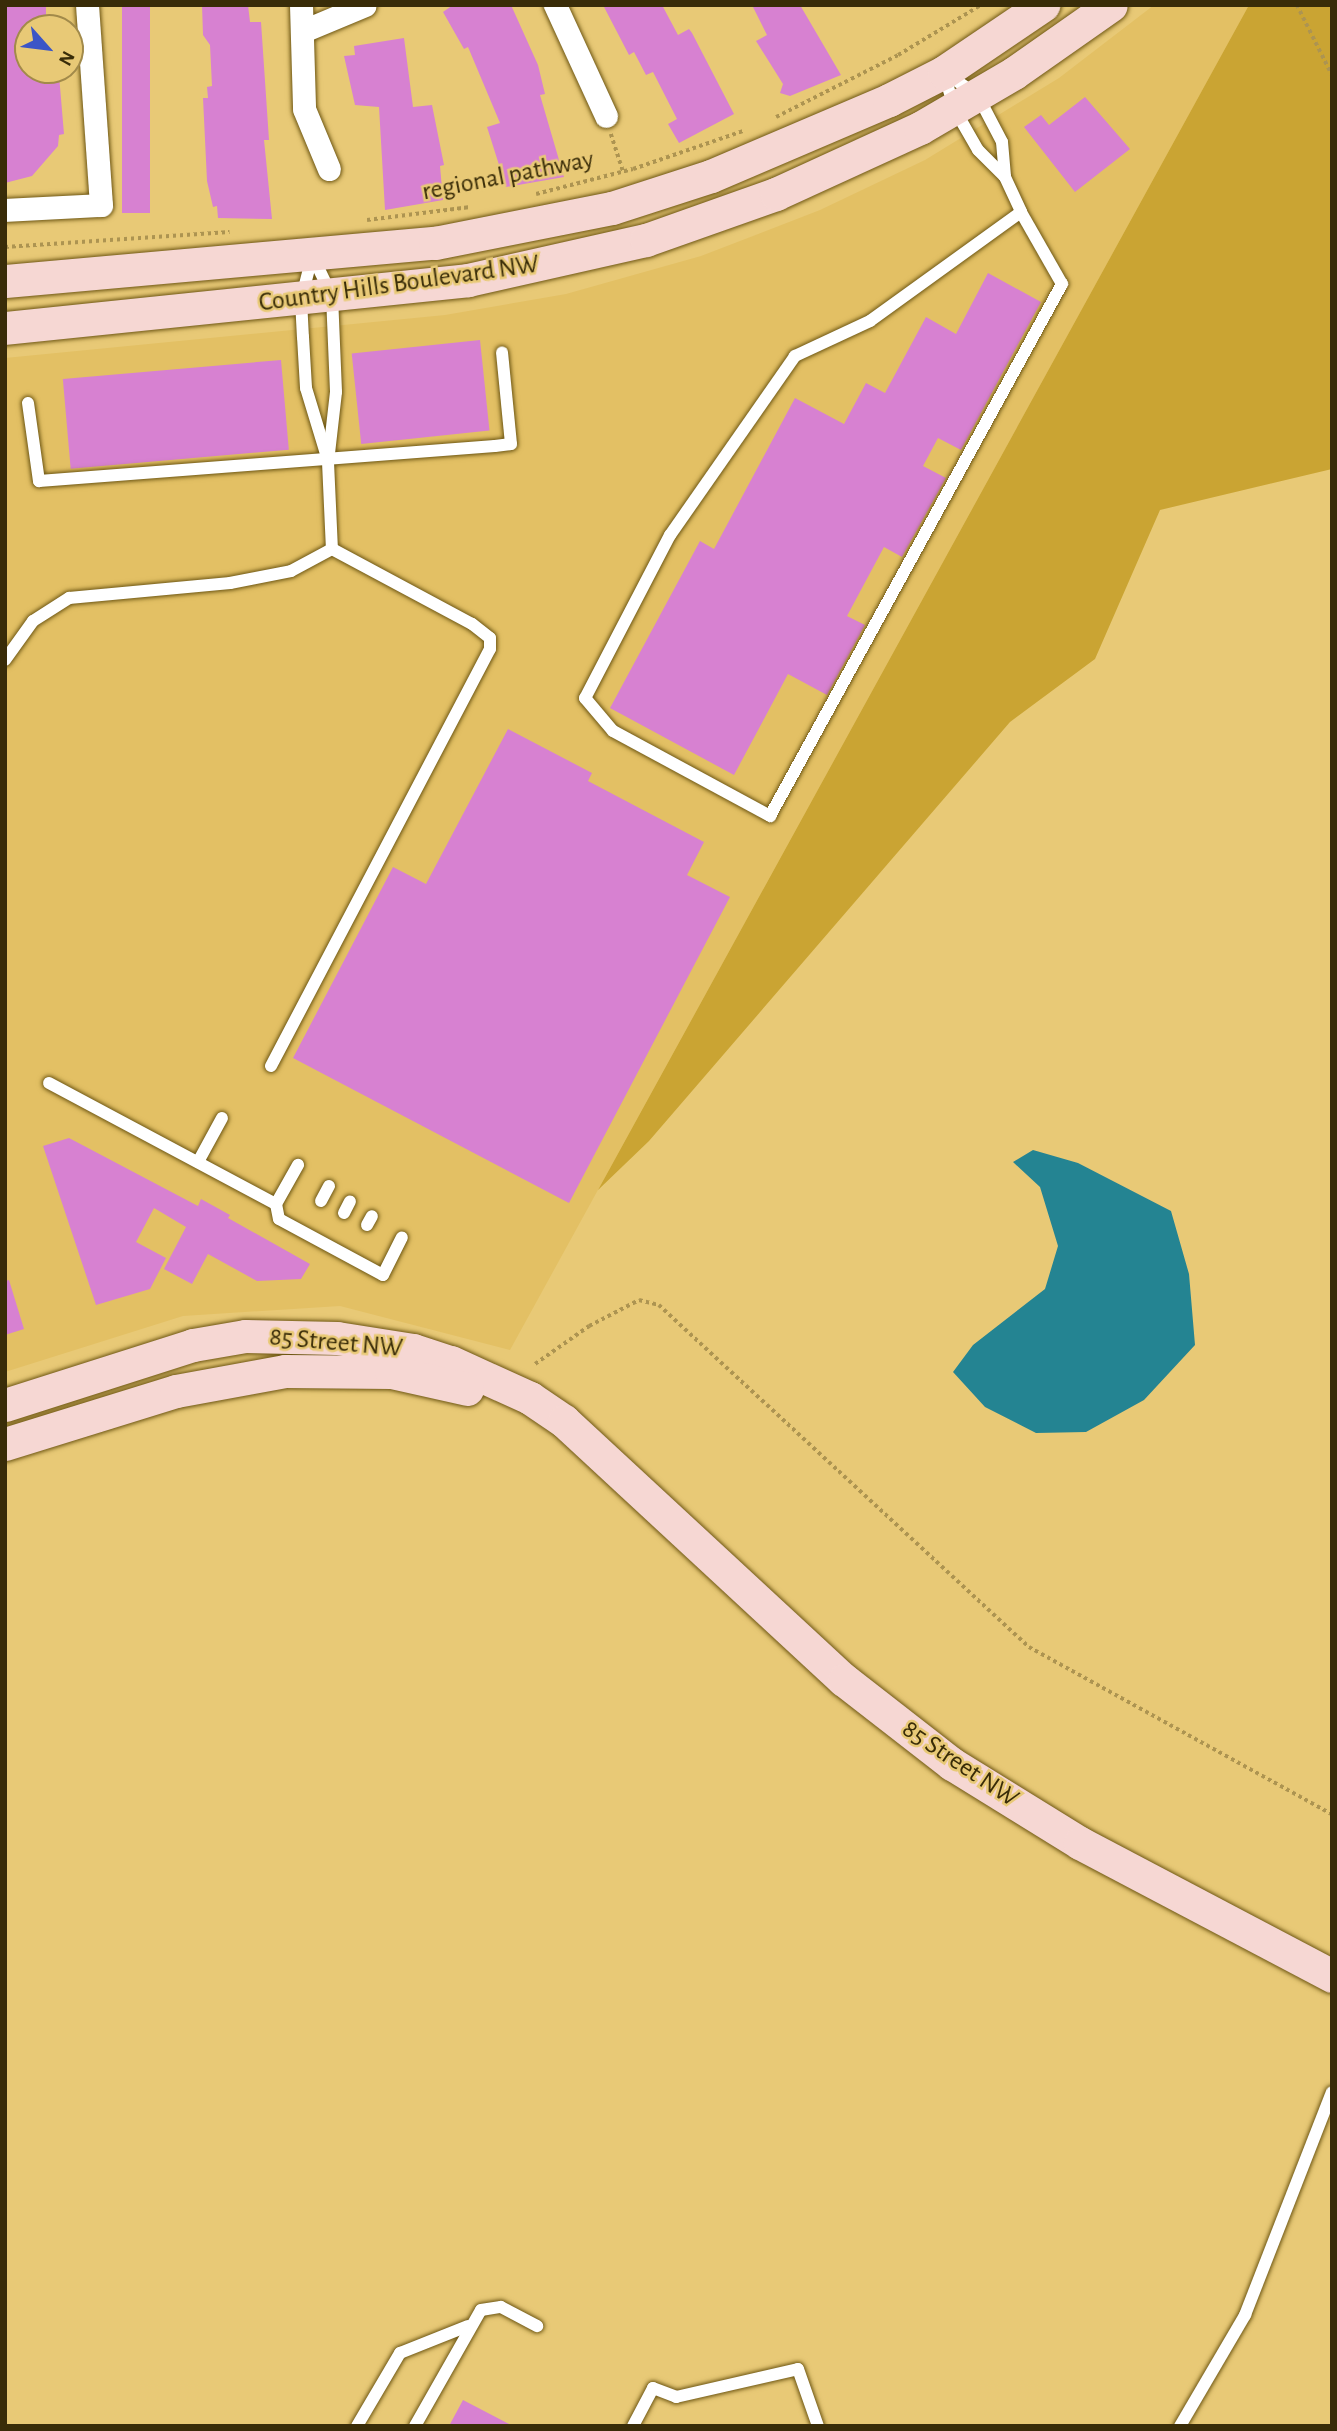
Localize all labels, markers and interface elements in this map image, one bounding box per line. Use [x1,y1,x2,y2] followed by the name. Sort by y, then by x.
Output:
[14,14,84,84] north arrow
[55,48,78,68] text: N
[420,144,596,208] street label: regional pathway
[257,249,541,319] street label: Country Hills Boulevard NW
[268,1322,404,1364] street label: 85 Street NW
[896,1714,1024,1814] street label: 85 Street NW

